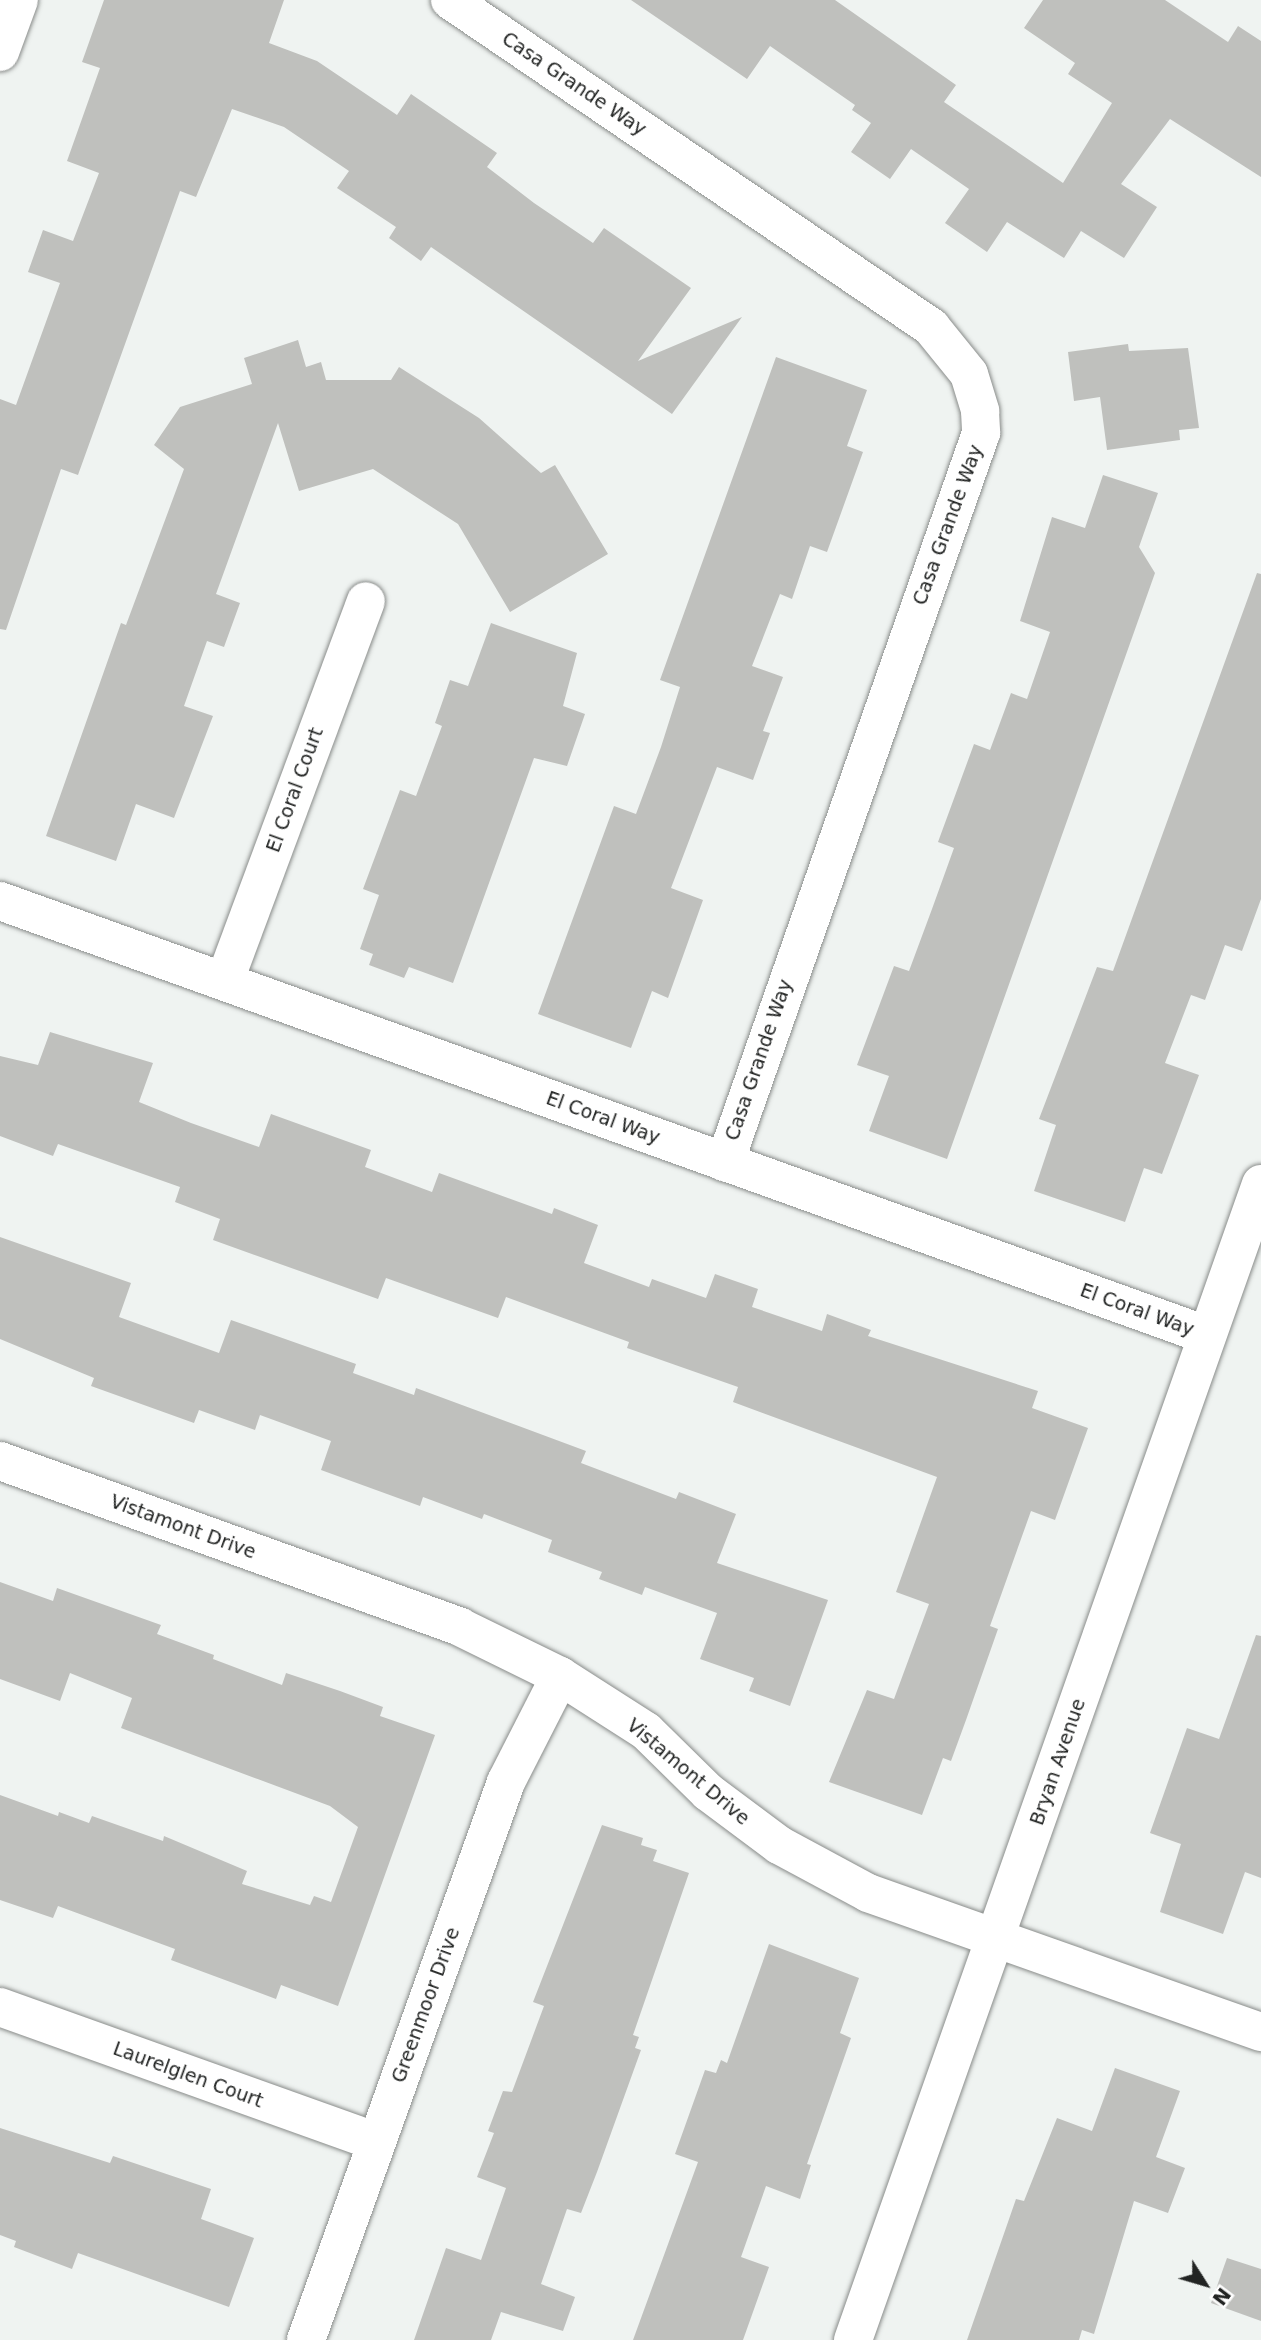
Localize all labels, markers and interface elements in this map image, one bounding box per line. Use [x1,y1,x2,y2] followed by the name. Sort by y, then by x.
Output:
[498,27,650,141] street label: Casa Grande Way
[908,442,988,608] street label: Casa Grande Way
[262,724,328,856] street label: El Coral Court
[721,976,797,1144] street label: Casa Grande Way
[543,1087,663,1149] street label: El Coral Way
[1077,1279,1197,1341] street label: El Coral Way
[107,1490,259,1564] street label: Vistamont Drive
[1026,1696,1090,1828] street label: Bryan Avenue
[622,1714,754,1830] street label: Vistamont Drive
[387,1924,465,2086] street label: Greenmoor Drive
[110,2037,266,2113] street label: Laurelglen Court
[1170,2249,1240,2319] north arrow
[1208,2284,1235,2310] text: N

